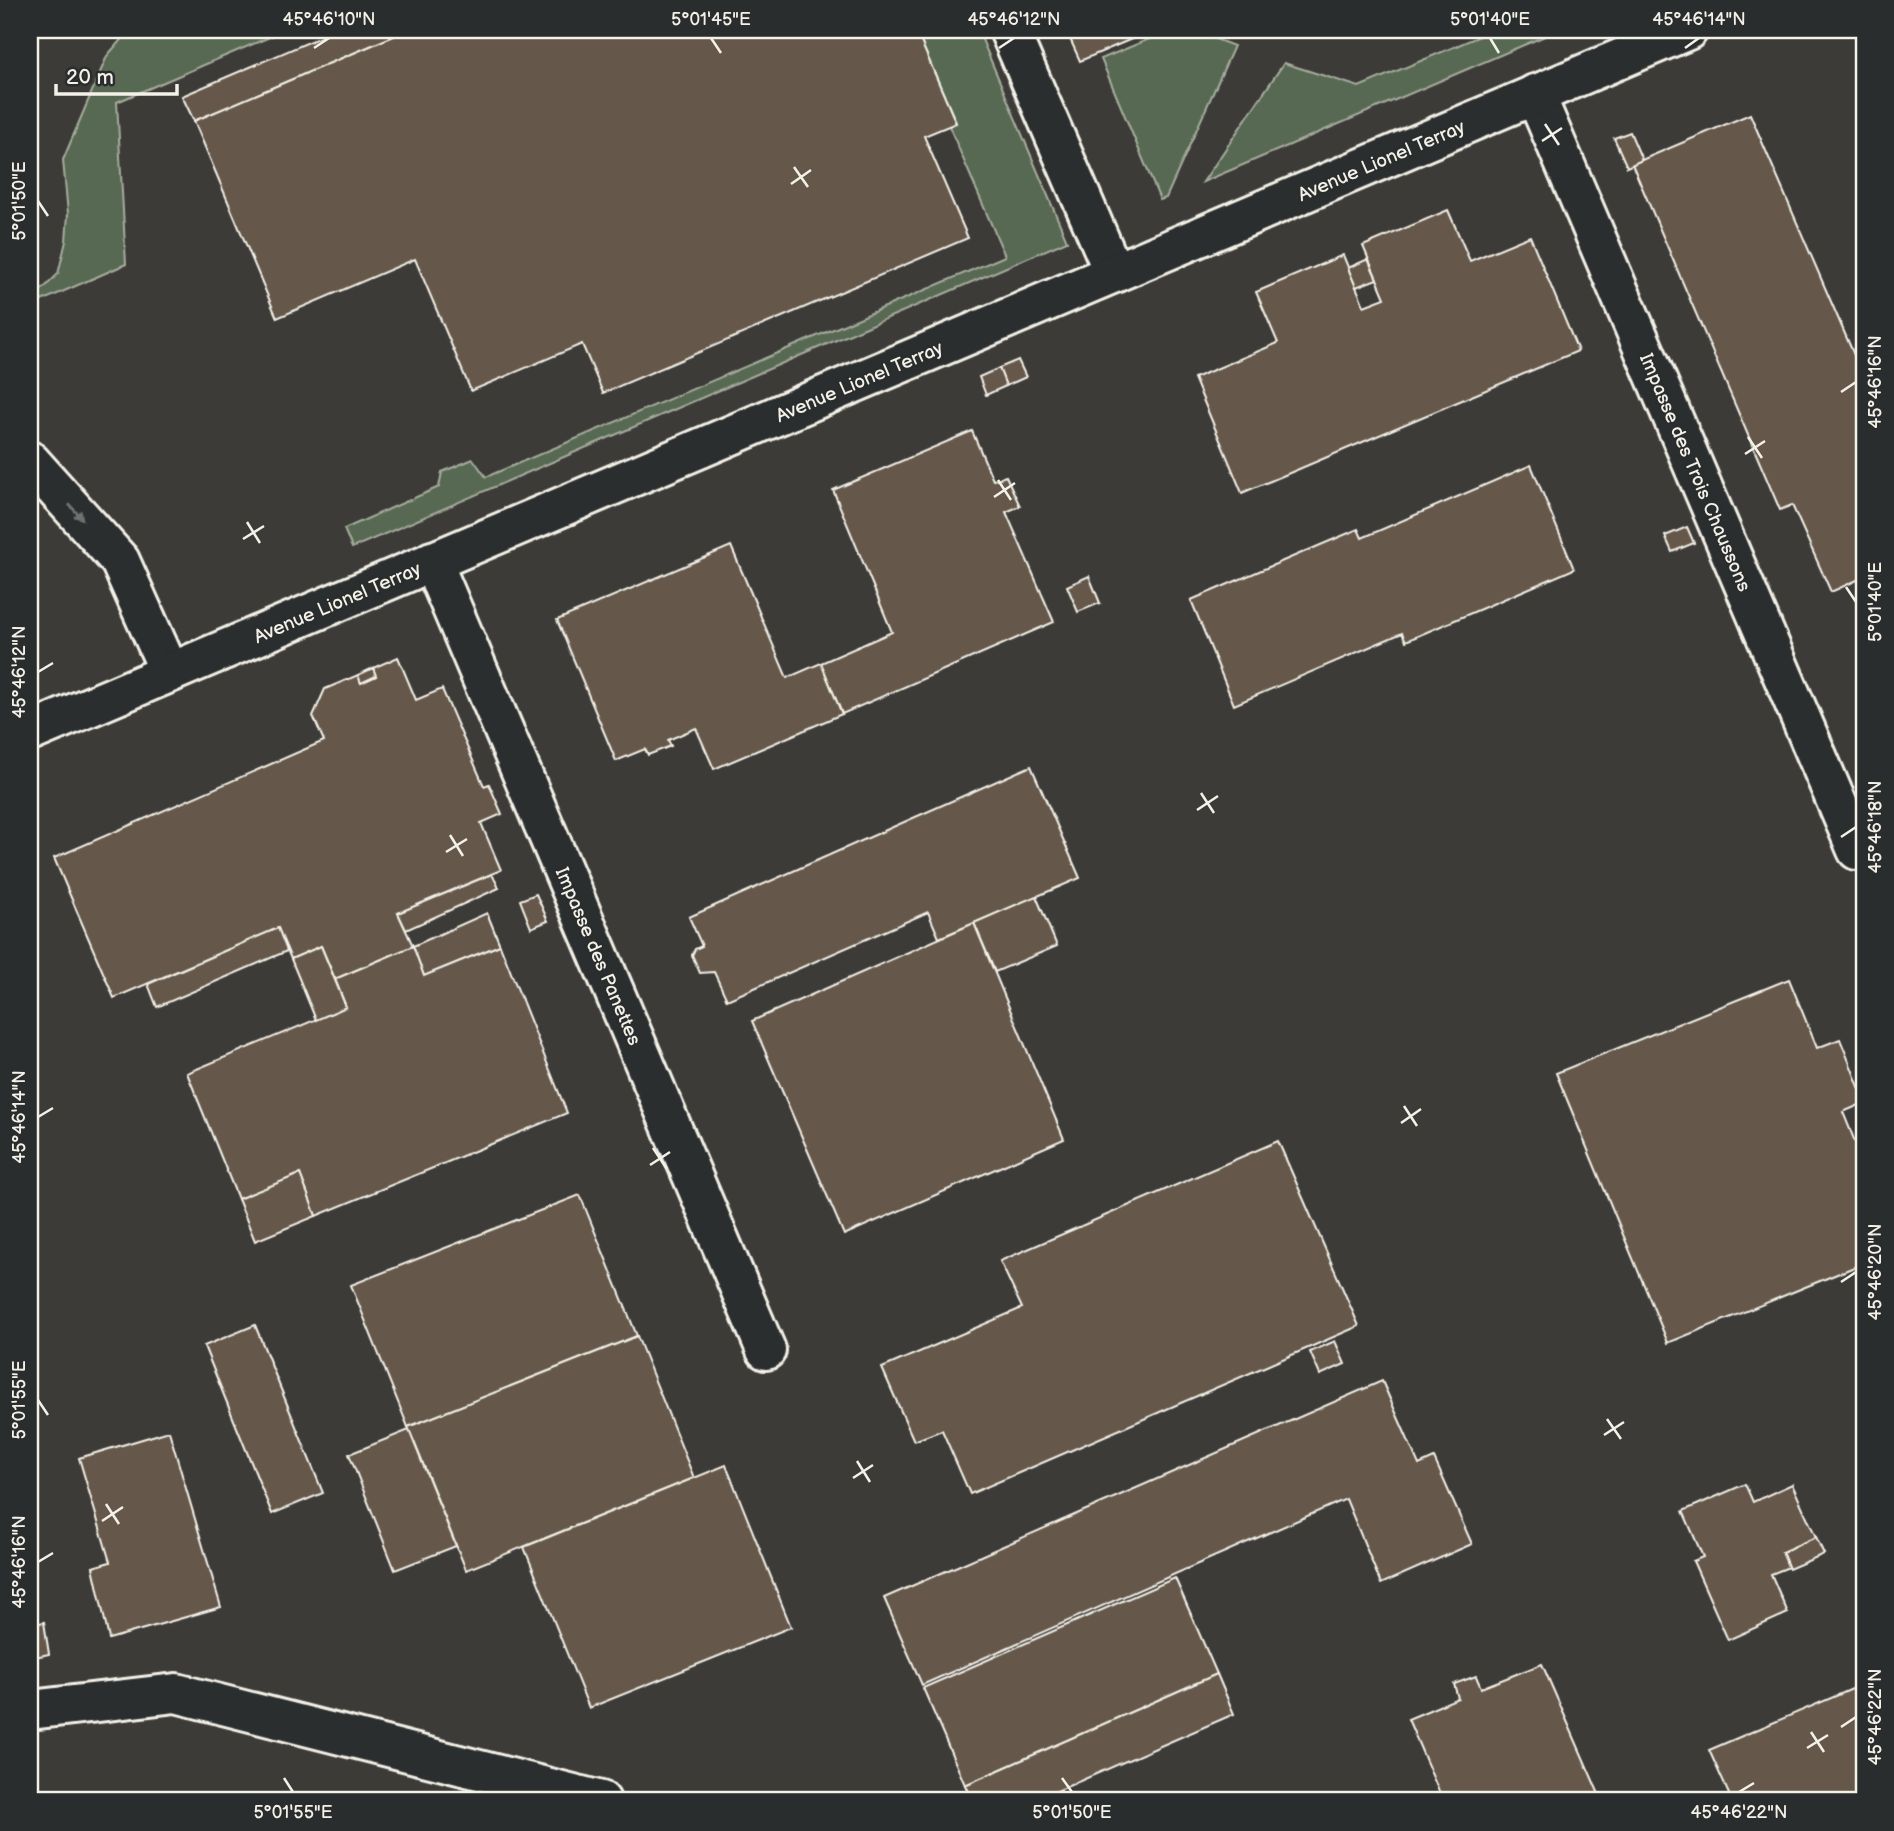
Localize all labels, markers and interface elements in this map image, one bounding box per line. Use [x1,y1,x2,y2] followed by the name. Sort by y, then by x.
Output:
[282,9,376,30] text: 45°46'10"N
[671,9,751,30] text: 5°01'45"E
[967,9,1061,30] text: 45°46'12"N
[1450,9,1530,30] text: 5°01'40"E
[1652,9,1746,30] text: 45°46'14"N
[56,52,177,96] scale bar
[66,65,114,90] text: 20 m
[1295,116,1469,207] street label: Avenue Lionel Terray
[9,161,30,241] text: 5°01'50"E
[1865,335,1886,429] text: 45°46'16"N
[773,337,947,428] street label: Avenue Lionel Terray
[1634,350,1755,595] street label: Impasse des Trois Chaussons
[67,503,83,520] one-way arrow
[251,558,425,649] street label: Avenue Lionel Terray
[1865,562,1886,642] text: 5°01'40"E
[9,625,30,719] text: 45°46'12"N
[1865,780,1886,874] text: 45°46'18"N
[550,864,646,1049] street label: Impasse des Panettes
[9,1070,30,1164] text: 45°46'14"N
[1865,1224,1886,1320] text: 45°46'20"N
[9,1360,30,1440] text: 5°01'55"E
[9,1515,30,1609] text: 45°46'16"N
[1865,1669,1886,1765] text: 45°46'22"N
[253,1802,333,1823] text: 5°01'55"E
[1032,1802,1112,1823] text: 5°01'50"E
[1691,1802,1787,1823] text: 45°46'22"N

